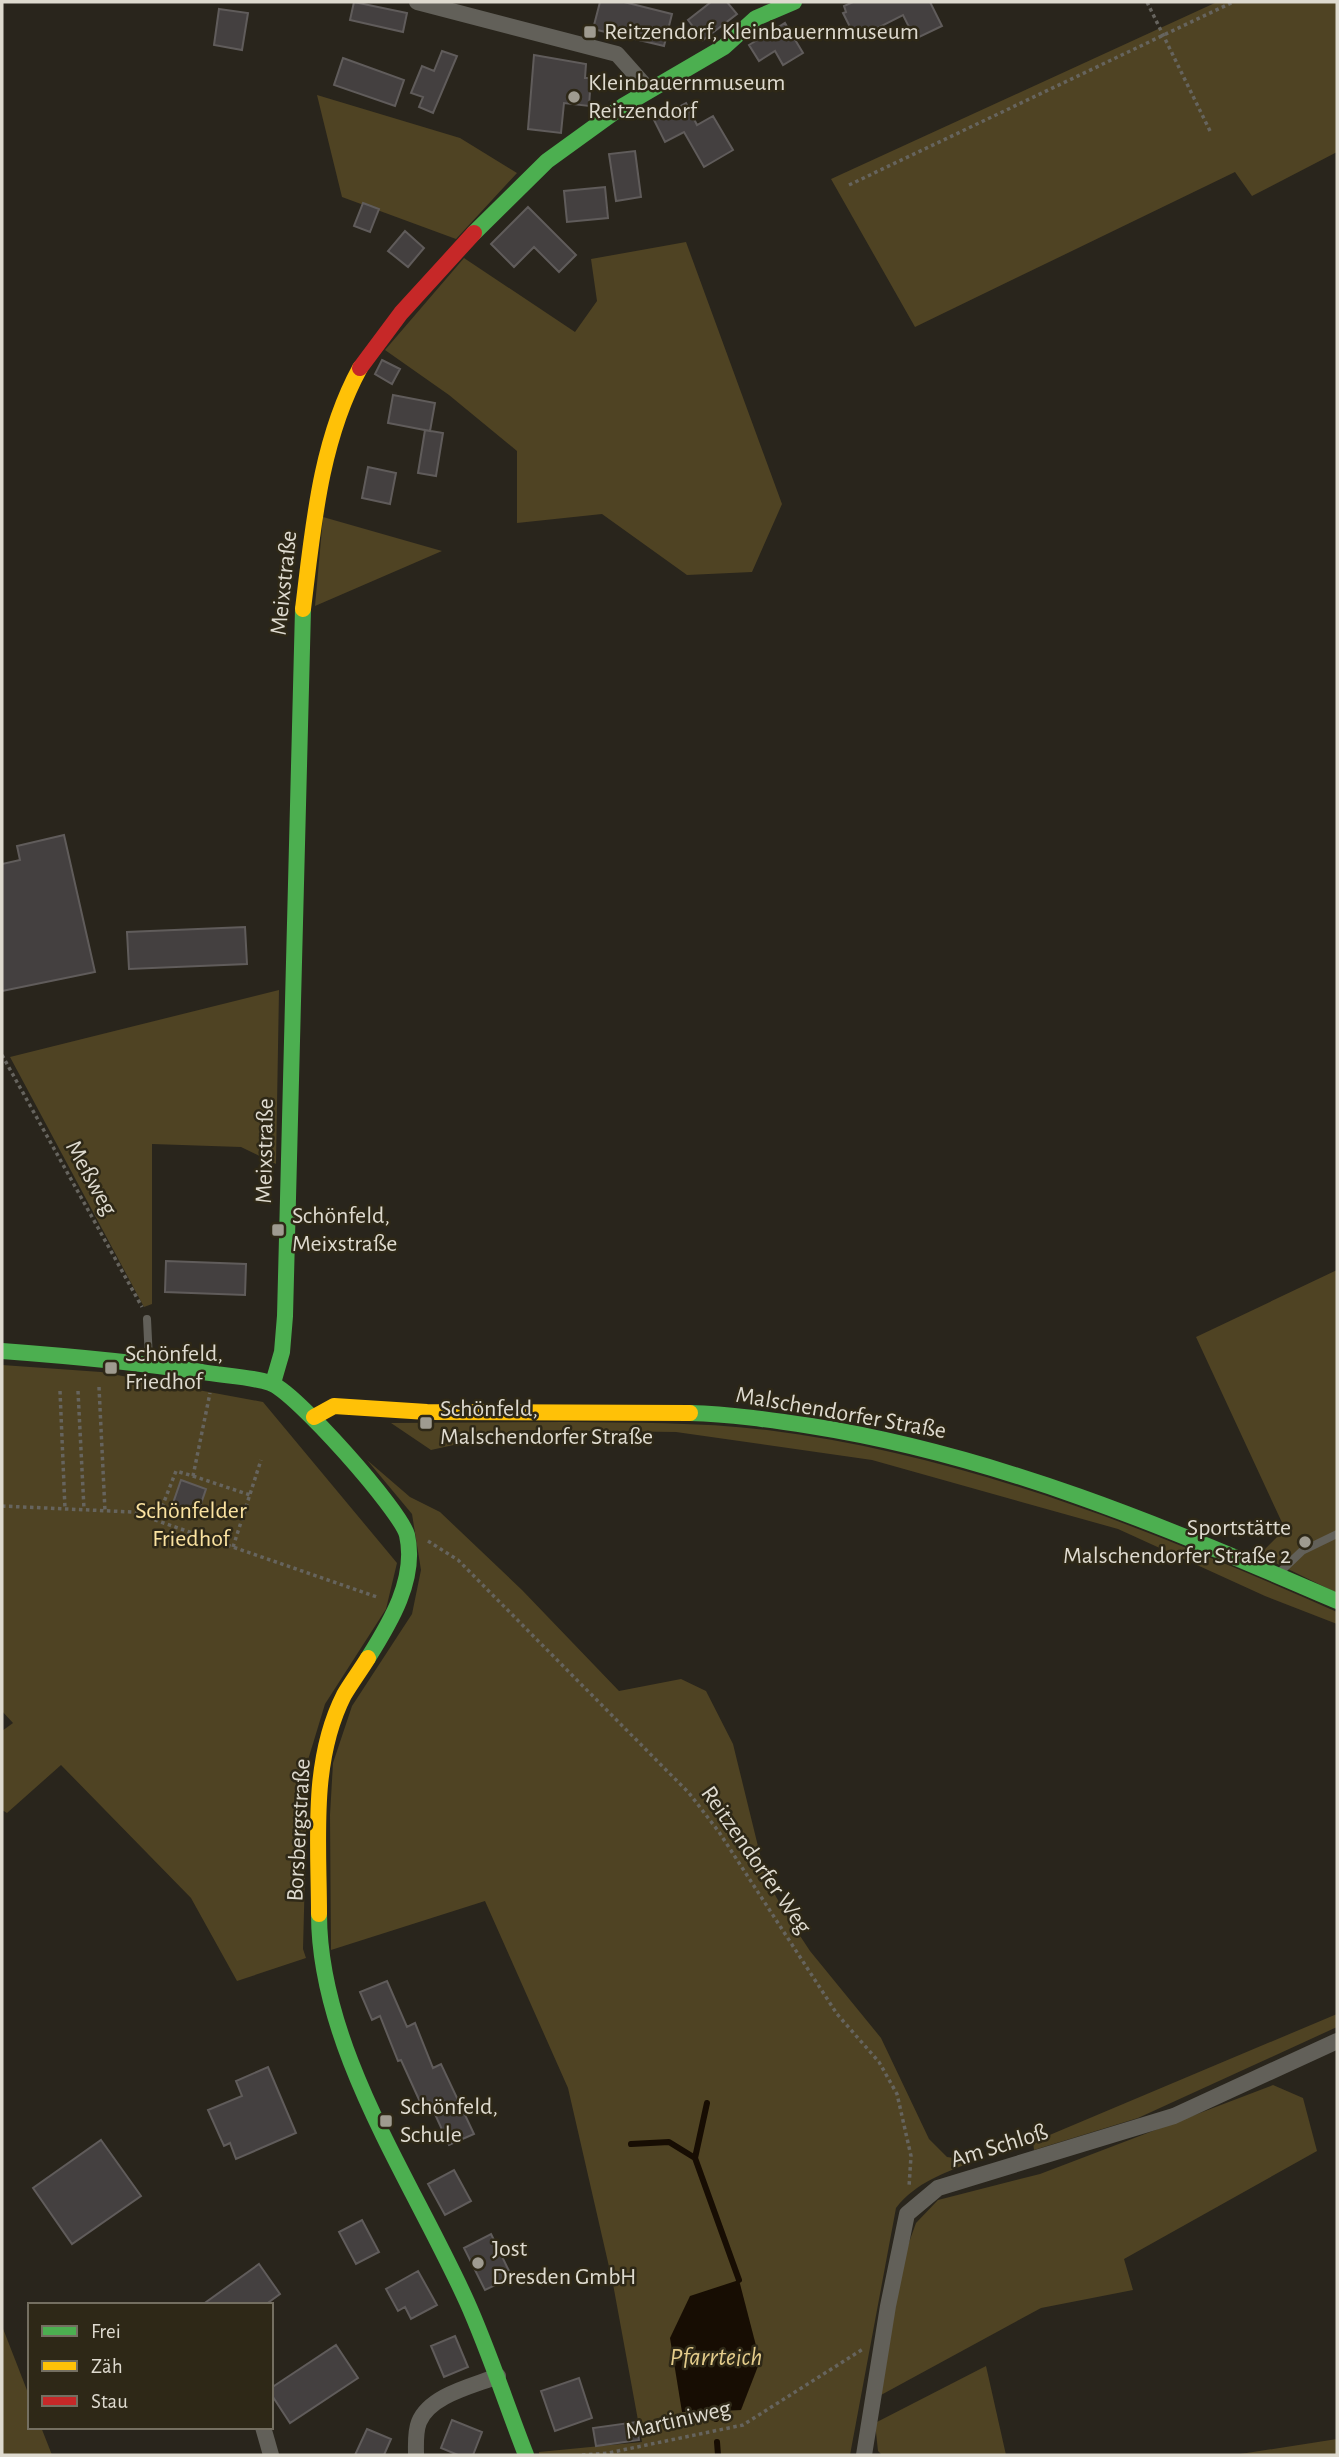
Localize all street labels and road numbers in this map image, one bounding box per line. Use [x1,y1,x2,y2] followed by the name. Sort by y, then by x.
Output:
[267,529,301,637] street label: Meixstraße
[252,1098,278,1204] street label: Meixstraße
[61,1137,121,1220] street label: Meßweg
[734,1383,948,1443] street label: Malschendorfer Straße
[283,1758,315,1902] street label: Borsbergstraße
[696,1782,816,1938] street label: Reitzendorfer Weg
[948,2120,1051,2172] street label: Am Schloß
[623,2396,733,2444] street label: Martiniweg

